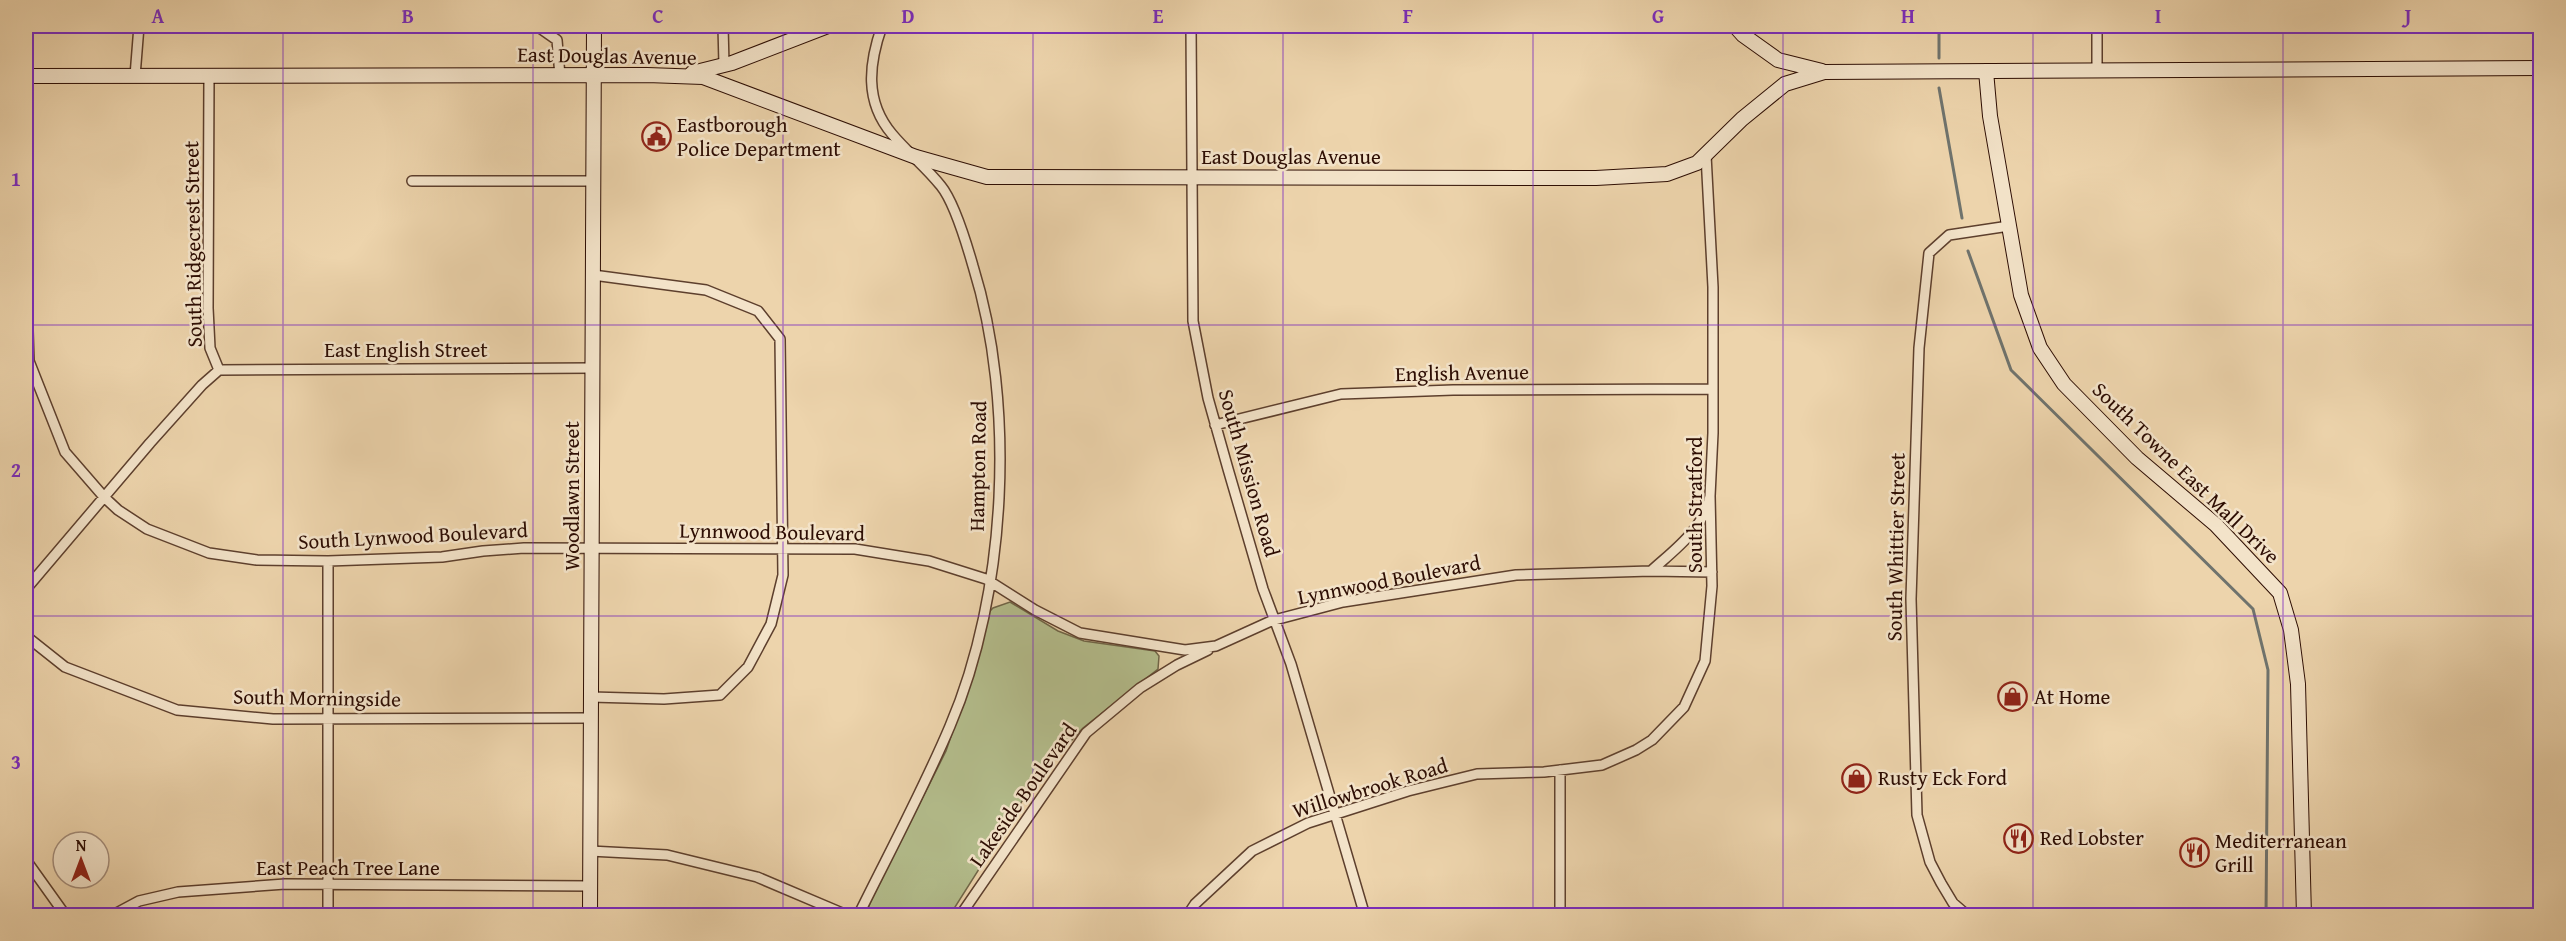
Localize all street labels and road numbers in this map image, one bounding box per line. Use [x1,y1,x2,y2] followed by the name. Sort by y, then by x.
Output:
[517,38,697,73] street label: East Douglas Avenue
[175,140,210,348] street label: South Ridgecrest Street
[1201,141,1381,172] street label: East Douglas Avenue
[324,334,488,365] street label: East English Street
[1395,356,1529,389] street label: English Avenue
[2086,375,2287,571] street label: South Towne East Mall Drive
[1211,385,1288,561] street label: South Mission Road
[961,400,994,532] street label: Hampton Road
[556,421,587,571] street label: Woodlawn Street
[1679,436,1710,573] street label: South Stratford
[1878,452,1913,642] street label: South Whittier Street
[297,514,529,557] street label: South Lynwood Boulevard
[679,514,866,549] street label: Lynnwood Boulevard
[1295,546,1484,612] street label: Lynnwood Boulevard
[233,681,401,714] street label: South Morningside
[961,716,1084,873] street label: Lakeside Boulevard
[1288,749,1452,826] street label: Willowbrook Road
[256,852,440,883] street label: East Peach Tree Lane

